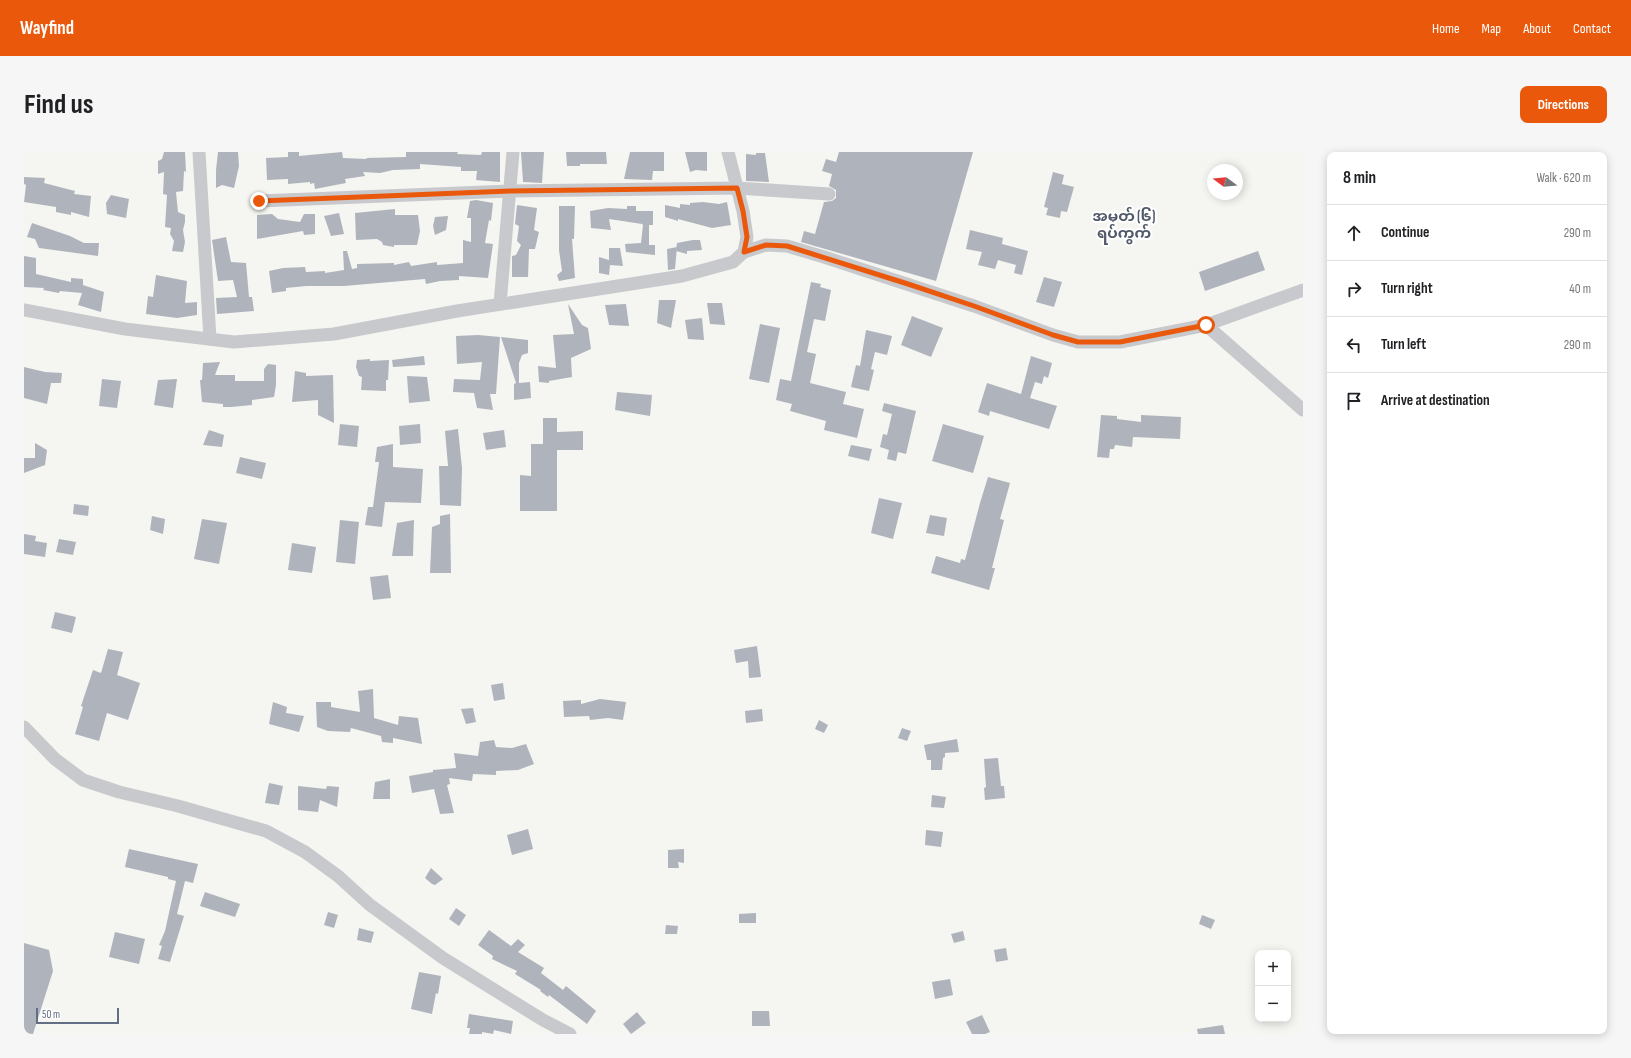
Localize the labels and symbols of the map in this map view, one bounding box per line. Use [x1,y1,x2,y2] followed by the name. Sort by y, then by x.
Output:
[1207,164,1243,200] north arrow
[250,192,268,210] route end
[1092,206,1156,245] district label: အမှတ် (၆) ရပ်ကွက်
[1197,316,1215,334] route start
[36,1006,119,1025] scale bar

